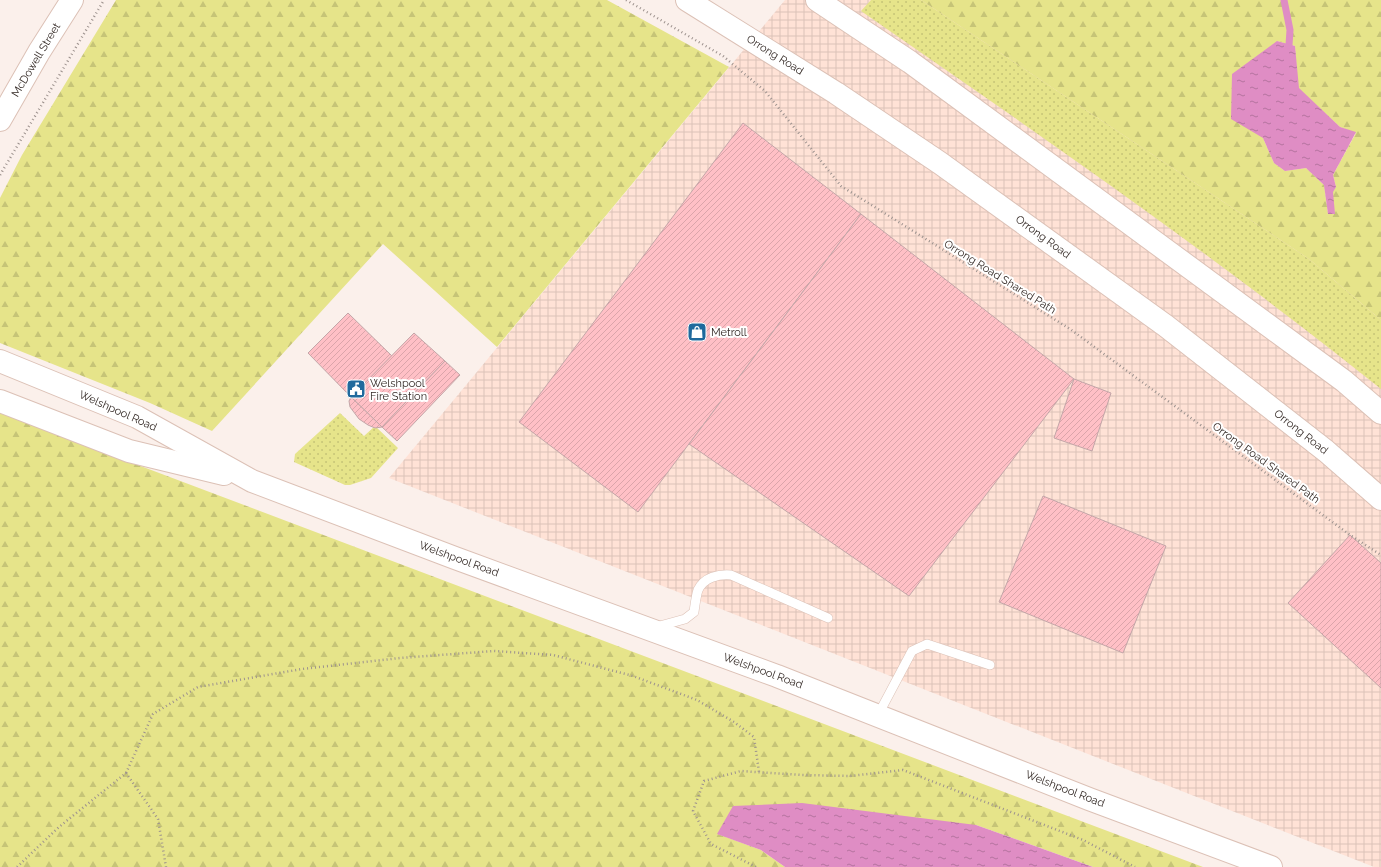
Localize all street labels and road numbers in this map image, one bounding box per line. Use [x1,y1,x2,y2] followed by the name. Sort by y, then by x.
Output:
[9,20,63,99] street label: McDowell Street
[744,32,806,78] street label: Orrong Road
[1013,213,1073,261] street label: Orrong Road
[942,237,1058,317] street label: Orrong Road Shared Path
[77,388,159,434] street label: Welshpool Road
[1271,407,1331,457] street label: Orrong Road
[1210,420,1322,506] street label: Orrong Road Shared Path
[417,539,501,579] street label: Welshpool Road
[721,651,805,691] street label: Welshpool Road
[1024,768,1107,810] street label: Welshpool Road

